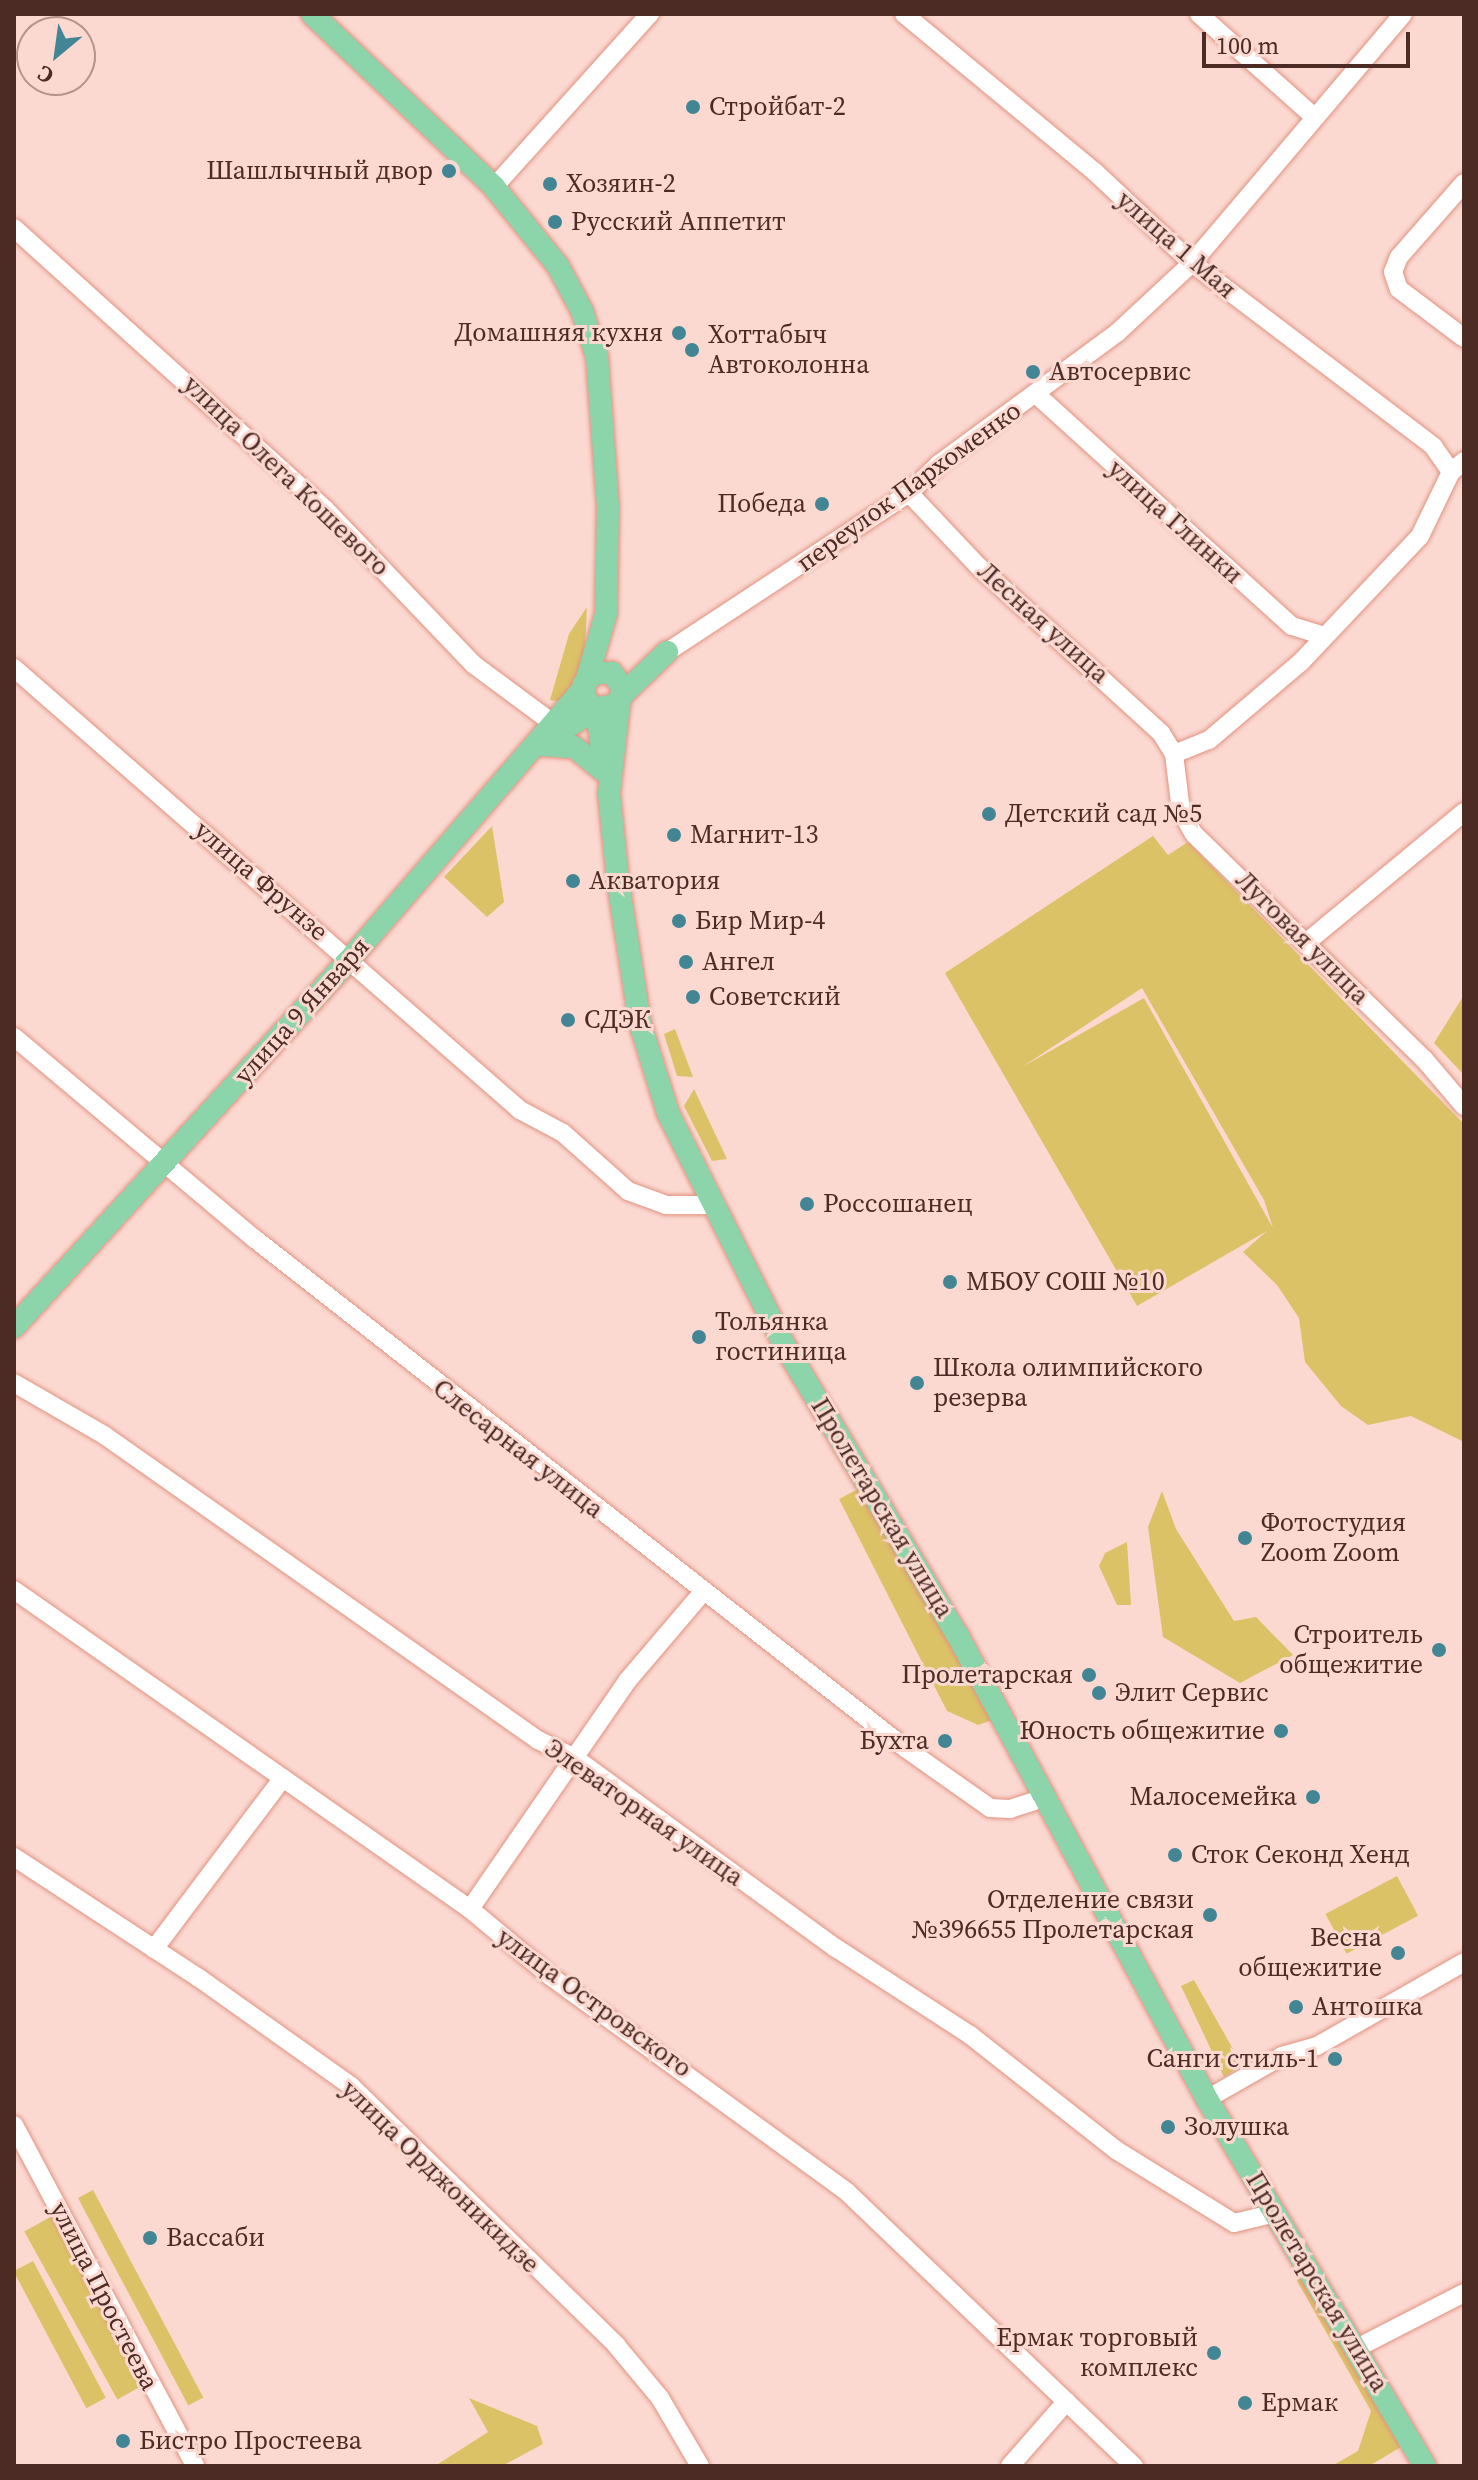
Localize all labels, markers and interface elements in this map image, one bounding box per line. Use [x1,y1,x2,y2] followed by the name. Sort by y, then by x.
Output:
[16,16,96,96] north arrow
[1206,16,1414,66] scale bar
[1216,29,1279,62] text: 100 m
[32,59,59,92] text: С
[709,91,846,123] place label: Стройбат-2
[684,98,702,116] marker: Стройбат-2
[206,155,433,187] place label: Шашлычный двор
[440,162,458,180] marker: Шашлычный двор
[566,168,676,200] place label: Хозяин-2
[541,175,559,193] marker: Хозяин-2
[1110,185,1242,305] street label: улица 1 Мая
[571,206,786,238] place label: Русский Аппетит
[546,213,564,231] marker: Русский Аппетит
[455,317,663,349] place label: Домашняя кухня
[708,319,869,380] place label: Хоттабыч Автоколонна
[670,324,688,342] marker: Домашняя кухня
[683,341,701,359] marker: Хоттабыч Автоколонна
[1049,356,1191,388] place label: Автосервис
[1024,363,1042,381] marker: Автосервис
[176,369,396,583] street label: улица Олега Кошевого
[791,395,1027,579] street label: переулок Пархоменко
[1101,453,1249,591] street label: улица Глинки
[717,488,806,520] place label: Победа
[813,495,831,513] marker: Победа
[971,556,1115,690] street label: Лесная улица
[1005,798,1202,830] place label: Детский сад №5
[980,805,998,823] marker: Детский сад №5
[188,814,334,948] street label: улица Фрунзе
[690,819,818,851] place label: Магнит-13
[665,826,683,844] marker: Магнит-13
[589,865,720,897] place label: Акватория
[1229,865,1375,1011] street label: Луговая улица
[564,872,582,890] marker: Акватория
[695,905,825,937] place label: Бир Мир-4
[670,912,688,930] marker: Бир Мир-4
[228,931,376,1091] street label: улица 9 Января
[702,946,775,978] place label: Ангел
[677,953,695,971] marker: Ангел
[709,981,841,1013] place label: Советский
[684,988,702,1006] marker: Советский
[584,1004,651,1036] place label: СДЭК
[559,1011,577,1029] marker: СДЭК
[823,1188,973,1220] place label: Россошанец
[798,1195,816,1213] marker: Россошанец
[966,1266,1166,1298] place label: МБОУ СОШ №10
[941,1273,959,1291] marker: МБОУ СОШ №10
[715,1306,847,1368] place label: Тольянка гостиница
[690,1328,708,1346] marker: Тольянка гостиница
[933,1352,1203,1414] place label: Школа олимпийского резерва
[427,1373,609,1525] street label: Слесарная улица
[908,1374,926,1392] marker: Школа олимпийского резерва
[804,1392,960,1624] street label: Пролетарская улица
[1261,1507,1406,1568] place label: Фотостудия Zoom Zoom
[1236,1529,1254,1547] marker: Фотостудия Zoom Zoom
[1279,1619,1423,1680] place label: Строитель общежитие
[1430,1641,1448,1659] marker: Строитель общежитие
[901,1659,1073,1691] place label: Пролетарская
[1080,1666,1098,1684] marker: Пролетарская
[1115,1677,1269,1709] place label: Элит Сервис
[1090,1684,1108,1702] marker: Элит Сервис
[1019,1715,1265,1747] place label: Юность общежитие
[1272,1722,1290,1740] marker: Юность общежитие
[860,1725,929,1757] place label: Бухта
[936,1732,954,1750] marker: Бухта
[539,1733,749,1893] street label: Элеваторная улица
[1130,1781,1297,1813] place label: Малосемейка
[1304,1788,1322,1806] marker: Малосемейка
[1191,1839,1410,1871] place label: Сток Секонд Хенд
[1166,1846,1184,1864] marker: Сток Секонд Хенд
[912,1884,1194,1946] place label: Отделение связи №396655 Пролетарская
[1201,1906,1219,1924] marker: Отделение связи №396655 Пролетарская
[490,1922,698,2084] street label: улица Островского
[1238,1922,1382,1984] place label: Весна общежитие
[1389,1944,1407,1962] marker: Весна общежитие
[1312,1991,1423,2023] place label: Антошка
[1287,1998,1305,2016] marker: Антошка
[1146,2043,1319,2075] place label: Санги стиль-1
[1326,2050,1344,2068] marker: Санги стиль-1
[334,2074,546,2280] street label: улица Орджоникидзе
[1184,2111,1289,2143] place label: Золушка
[1159,2118,1177,2136] marker: Золушка
[1239,2166,1395,2398] street label: Пролетарская улица
[43,2196,165,2396] street label: улица Простеева
[166,2222,265,2254] place label: Вассаби
[141,2229,159,2247] marker: Вассаби
[996,2322,1198,2384] place label: Ермак торговый комплекс
[1205,2344,1223,2362] marker: Ермак торговый комплекс
[1261,2387,1338,2419] place label: Ермак
[1236,2394,1254,2412] marker: Ермак
[139,2425,362,2457] place label: Бистро Простеева
[114,2432,132,2450] marker: Бистро Простеева

